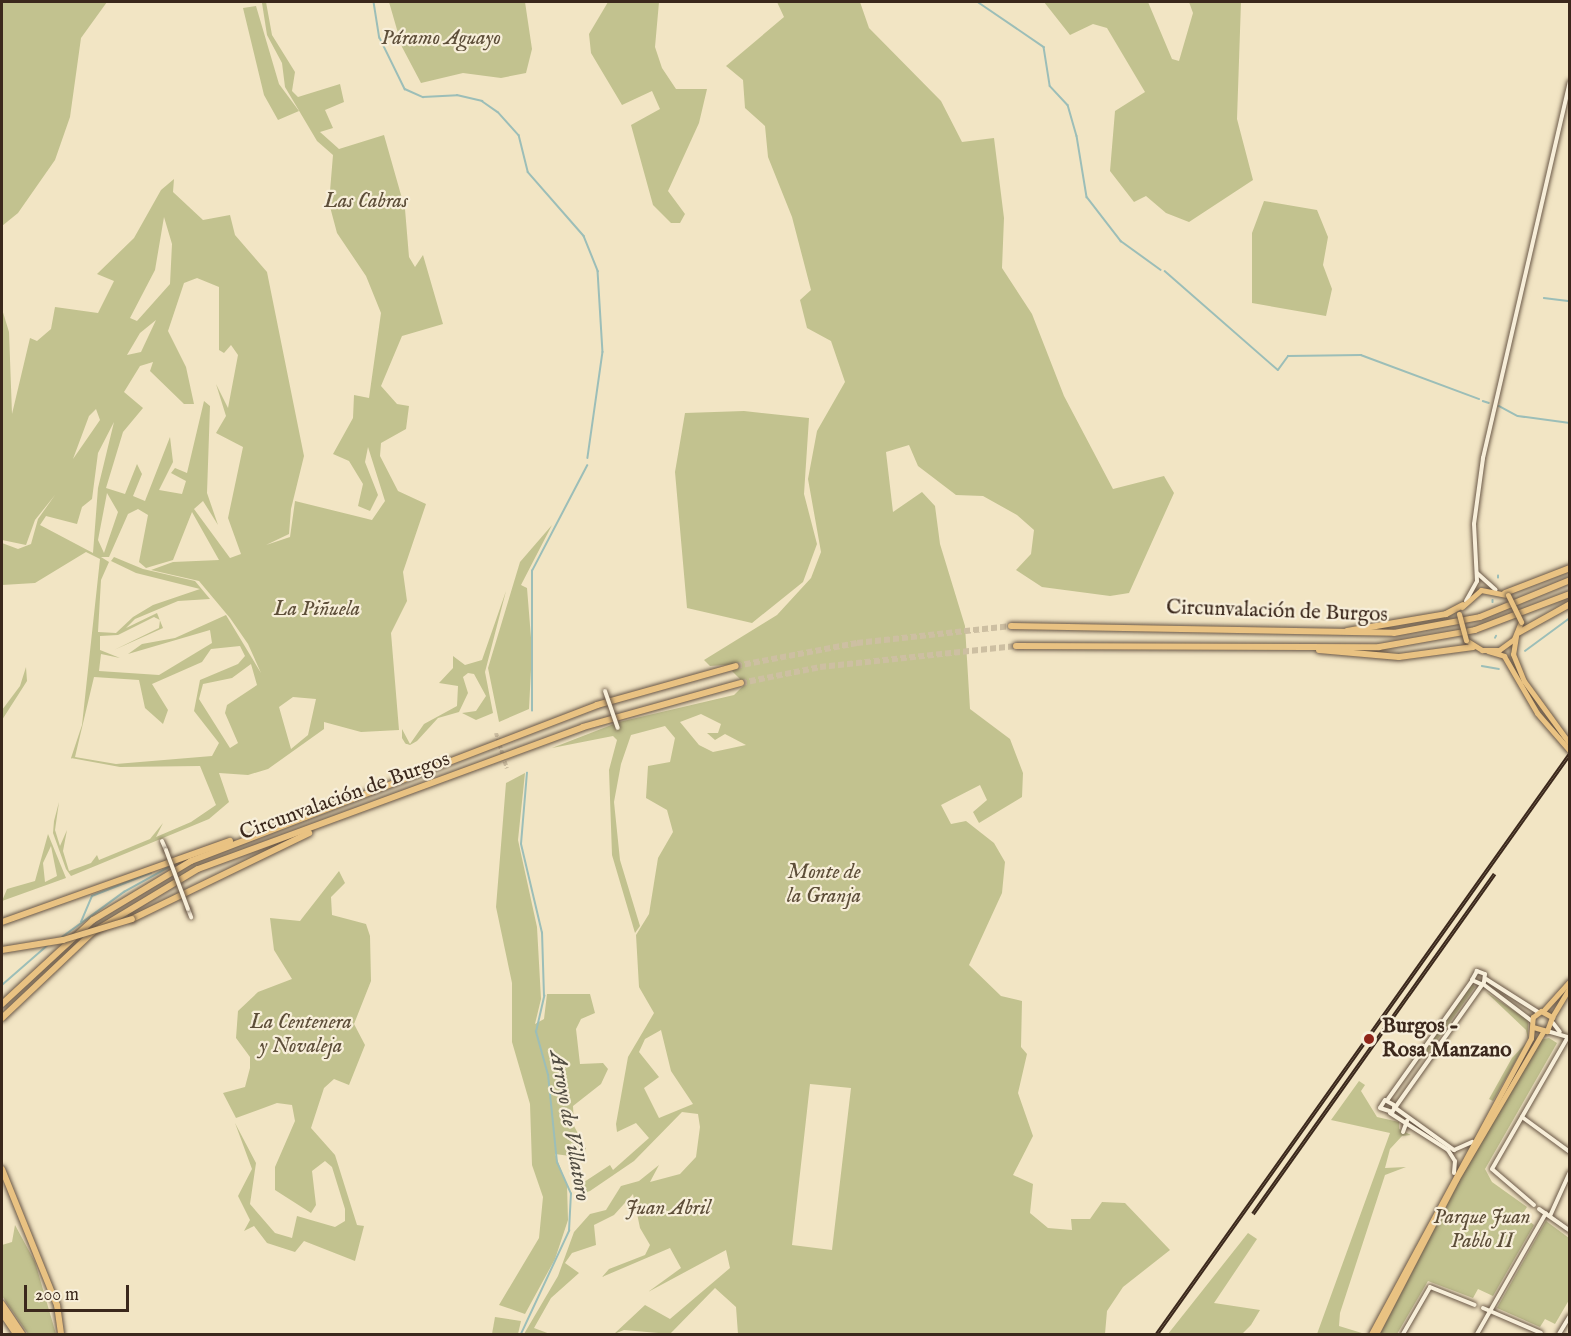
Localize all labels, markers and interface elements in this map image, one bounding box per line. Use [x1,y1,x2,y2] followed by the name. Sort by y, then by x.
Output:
[381,26,501,52] park label: Páramo Aguayo
[324,189,408,215] park label: Las Cabras
[1166,596,1388,628] street label: Circunvalación de Burgos
[274,597,360,623] park label: La Piñuela
[237,747,453,847] street label: Circunvalación de Burgos
[787,860,861,910] park label: Monte de la Granja
[250,1010,352,1060] park label: La Centenera y Novaleja
[1382,1014,1512,1064] place label: Burgos - Rosa Manzano
[1360,1030,1378,1048] marker: Burgos - Rosa Manzano
[543,1049,595,1203] water label: Arroyo de Villatoro
[625,1196,711,1222] park label: Juan Abril
[1433,1205,1531,1255] park label: Parque Juan Pablo II
[27,1273,132,1311] scale bar
[35,1284,79,1307] text: 200 m

